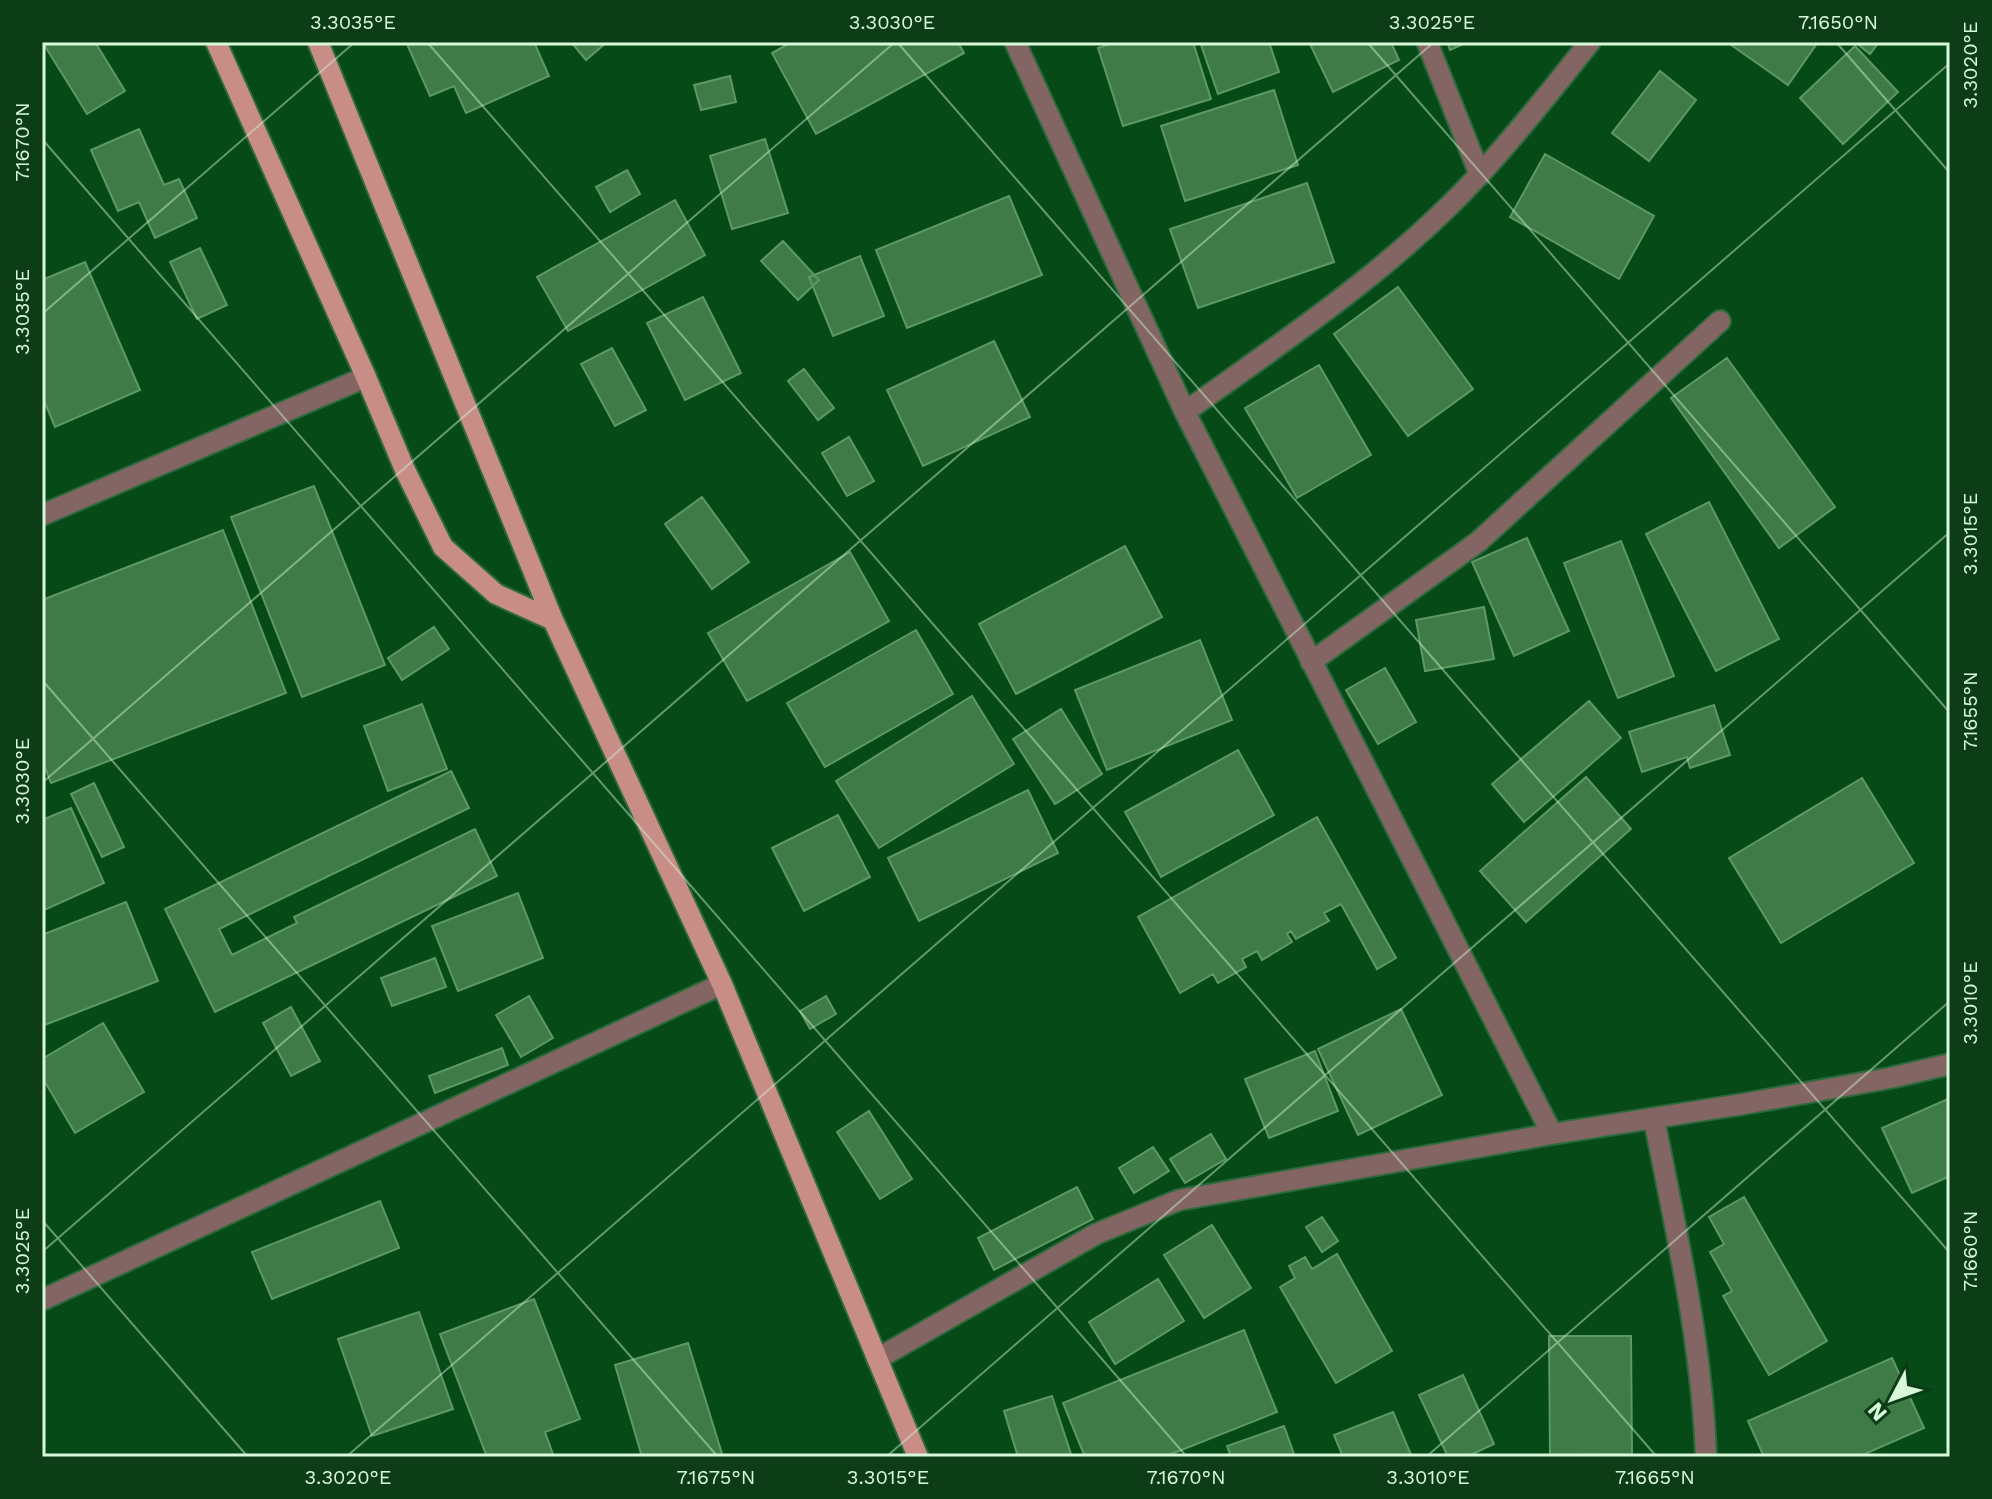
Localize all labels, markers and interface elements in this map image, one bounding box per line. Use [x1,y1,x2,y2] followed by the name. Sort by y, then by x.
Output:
[310,10,396,34] text: 3.3035°E
[849,10,935,34] text: 3.3030°E
[1389,10,1475,34] text: 3.3025°E
[1798,10,1878,34] text: 7.1650°N
[1958,21,1982,109] text: 3.3020°E
[10,102,34,182] text: 7.1670°N
[10,269,34,355] text: 3.3035°E
[1958,493,1982,575] text: 3.3015°E
[1958,671,1982,751] text: 7.1655°N
[10,738,34,824] text: 3.3030°E
[1958,961,1982,1045] text: 3.3010°E
[10,1208,34,1294] text: 3.3025°E
[1958,1211,1982,1291] text: 7.1660°N
[1852,1359,1932,1439] north arrow
[1862,1397,1892,1426] text: N
[304,1465,392,1489] text: 3.3020°E
[677,1465,755,1489] text: 7.1675°N
[847,1465,929,1489] text: 3.3015°E
[1146,1465,1226,1489] text: 7.1670°N
[1386,1465,1470,1489] text: 3.3010°E
[1615,1465,1695,1489] text: 7.1665°N

